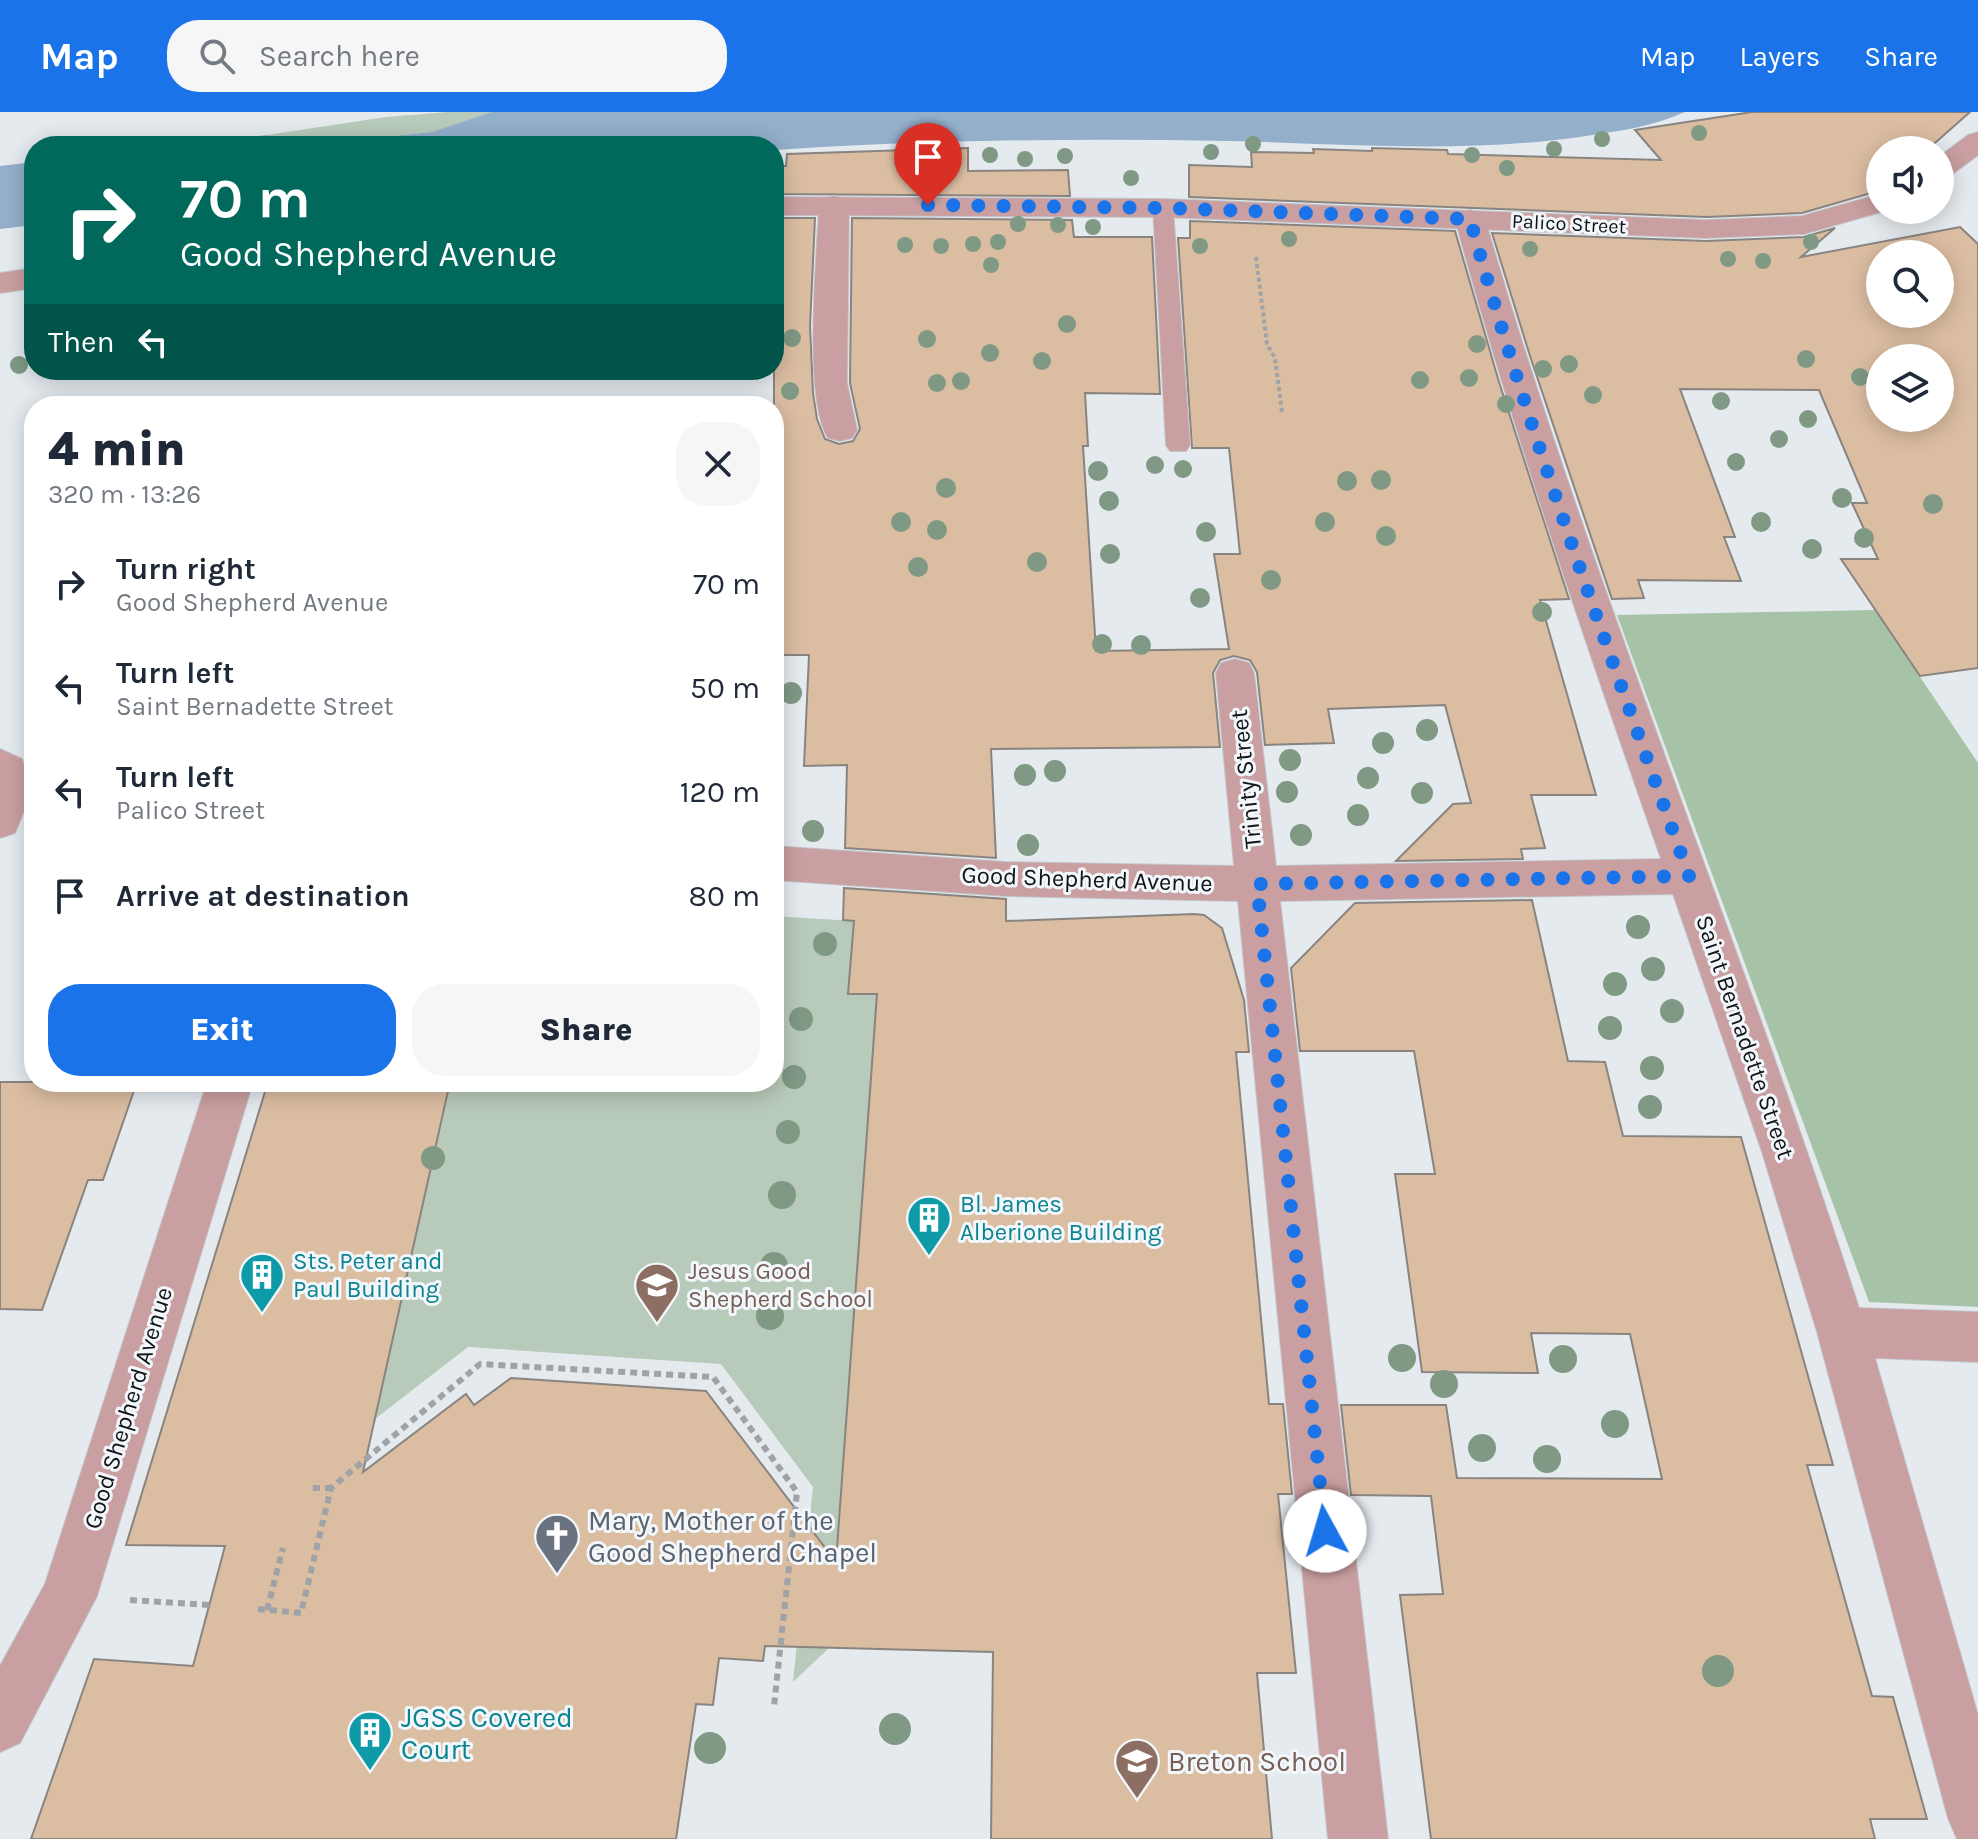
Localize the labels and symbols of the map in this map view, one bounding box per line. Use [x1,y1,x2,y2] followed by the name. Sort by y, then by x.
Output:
[894,123,962,205] pin
[1511,210,1627,239] street label: Palico Street
[1225,708,1267,850] street label: Trinity Street
[961,861,1213,897] street label: Good Shepherd Avenue
[1690,911,1800,1163] street label: Saint Bernadette Street
[960,1190,1162,1246] place label: Bl. James Alberione Building
[905,1194,953,1257] building icon: Bl. James Alberione Building
[293,1247,442,1303] place label: Sts. Peter and Paul Building
[238,1251,286,1314] building icon: Sts. Peter and Paul Building
[688,1257,873,1313] place label: Jesus Good Shepherd School
[633,1261,681,1324] school or university icon: Jesus Good Shepherd School
[78,1284,178,1532] street label: Good Shepherd Avenue
[1283,1489,1367,1573] position arrow
[588,1504,877,1569] place label: Mary, Mother of the Good Shepherd Chapel
[533,1512,581,1575] church icon: Mary, Mother of the Good Shepherd Chapel
[401,1701,573,1766] place label: JGSS Covered Court
[346,1709,394,1772] building icon: JGSS Covered Court
[1113,1737,1161,1800] school or university icon: Breton School
[1168,1745,1346,1778] place label: Breton School

